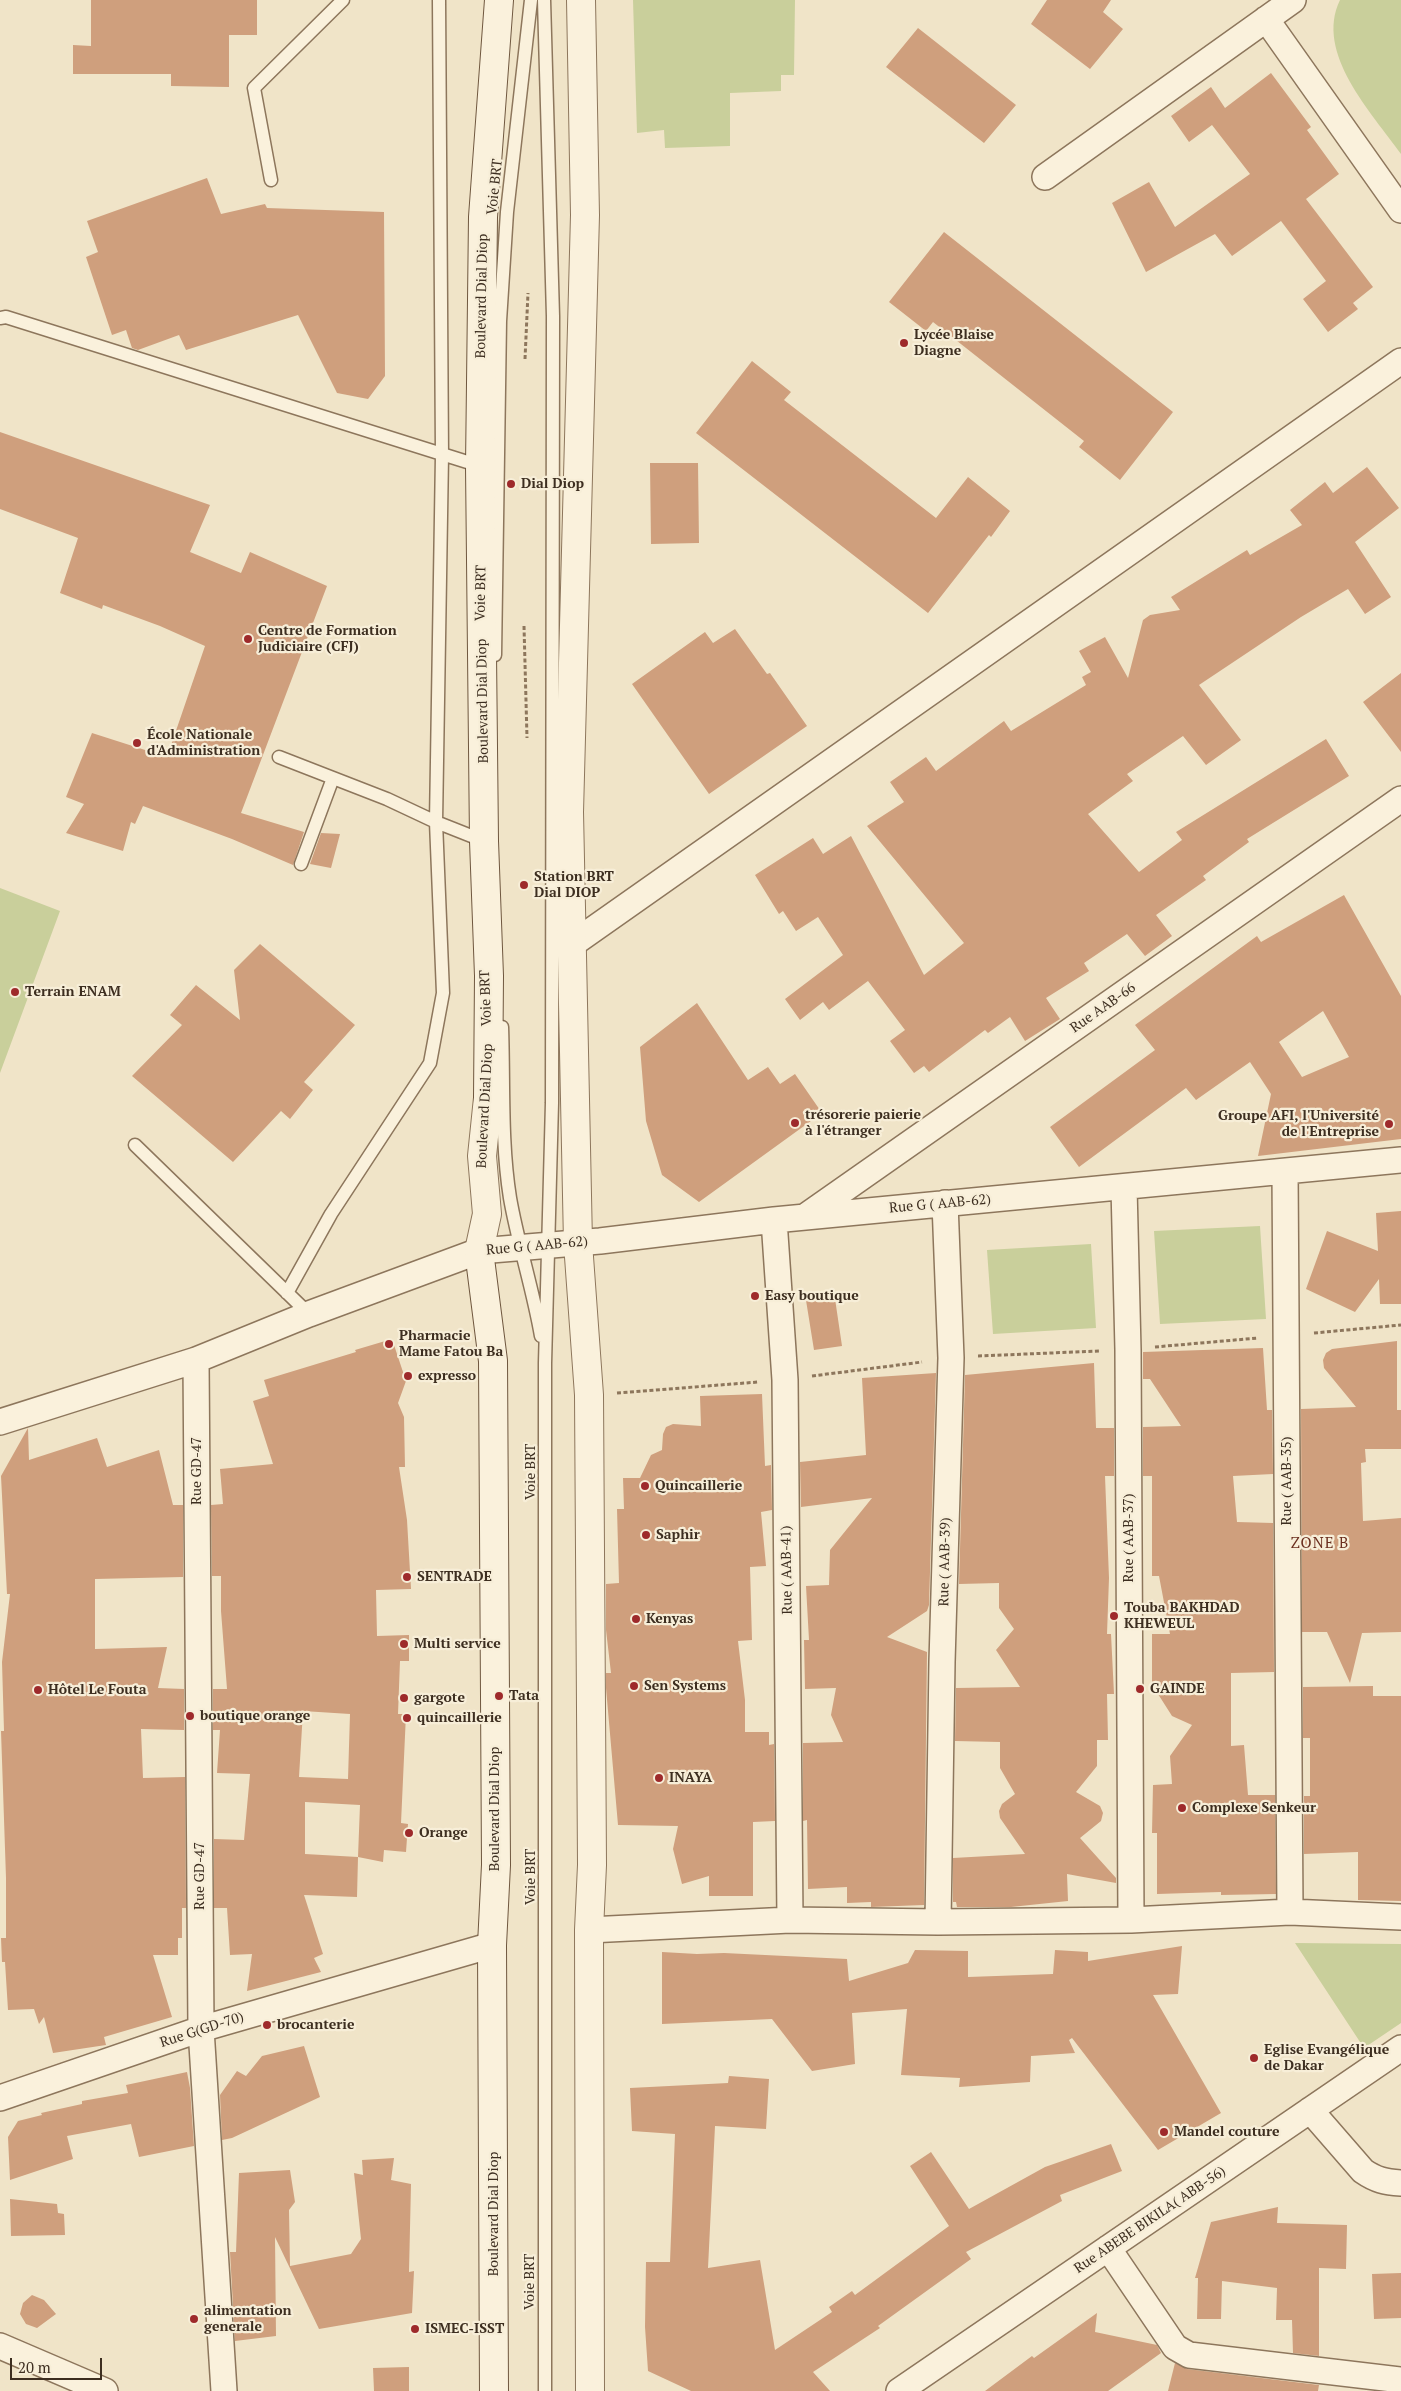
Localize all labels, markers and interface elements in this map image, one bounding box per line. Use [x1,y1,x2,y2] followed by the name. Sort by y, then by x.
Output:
[484,158,506,216] street label: Voie BRT
[473,234,491,358] street label: Boulevard Dial Diop
[914,327,994,360] place label: Lycée Blaise Diagne
[898,337,910,349] marker: Lycée Blaise Diagne
[521,476,584,492] place label: Dial Diop
[505,478,517,490] marker: Dial Diop
[472,565,490,621] street label: Voie BRT
[258,623,397,656] place label: Centre de Formation Judiciaire (CFJ)
[242,633,254,645] marker: Centre de Formation Judiciaire (CFJ)
[474,639,492,763] street label: Boulevard Dial Diop
[147,727,260,760] place label: École Nationale d'Administration
[131,737,143,749] marker: École Nationale d'Administration
[534,869,614,902] place label: Station BRT Dial DIOP
[518,879,530,891] marker: Station BRT Dial DIOP
[477,970,495,1026] street label: Voie BRT
[1067,979,1139,1037] street label: Rue AAB-66
[25,984,121,1000] place label: Terrain ENAM
[9,986,21,998] marker: Terrain ENAM
[473,1043,497,1169] street label: Boulevard Dial Diop
[805,1107,921,1140] place label: trésorerie paierie à l'étranger
[1218,1108,1379,1140] place label: Groupe AFI, l'Université de l'Entreprise
[789,1117,801,1129] marker: trésorerie paierie à l'étranger
[1383,1118,1395,1130] marker: Groupe AFI, l'Université de l'Entreprise
[888,1191,992,1217] street label: Rue G ( AAB-62)
[485,1233,589,1259] street label: Rue G ( AAB-62)
[765,1288,859,1304] place label: Easy boutique
[749,1290,761,1302] marker: Easy boutique
[399,1328,503,1360] place label: Pharmacie Mame Fatou Ba
[383,1338,395,1350] marker: Pharmacie Mame Fatou Ba
[418,1368,476,1384] place label: expresso
[402,1370,414,1382] marker: expresso
[1279,1436,1295,1526] street label: Rue ( AAB-35)
[189,1437,205,1505] street label: Rue GD-47
[523,1444,539,1500] street label: Voie BRT
[655,1478,742,1494] place label: Quincaillerie
[639,1480,651,1492] marker: Quincaillerie
[1121,1493,1137,1583] street label: Rue ( AAB-37)
[936,1517,954,1607] street label: Rue ( AAB-39)
[778,1525,796,1615] street label: Rue ( AAB-41)
[656,1527,700,1543] place label: Saphir
[640,1529,652,1541] marker: Saphir
[1290,1535,1350,1553] district label: ZONE B
[417,1569,492,1585] place label: SENTRADE
[401,1571,413,1583] marker: SENTRADE
[1124,1600,1239,1632] place label: Touba BAKHDAD KHEWEUL
[1108,1610,1120,1622] marker: Touba BAKHDAD KHEWEUL
[646,1611,693,1627] place label: Kenyas
[630,1613,642,1625] marker: Kenyas
[414,1636,501,1652] place label: Multi service
[398,1638,410,1650] marker: Multi service
[644,1678,726,1694] place label: Sen Systems
[628,1680,640,1692] marker: Sen Systems
[1150,1681,1205,1697] place label: GAINDE
[48,1682,146,1698] place label: Hôtel Le Fouta
[1134,1683,1146,1695] marker: GAINDE
[32,1684,44,1696] marker: Hôtel Le Fouta
[509,1688,539,1704] place label: Tata
[414,1690,465,1706] place label: gargote
[493,1690,505,1702] marker: Tata
[398,1692,410,1704] marker: gargote
[200,1708,310,1724] place label: boutique orange
[184,1710,196,1722] marker: boutique orange
[417,1710,502,1726] place label: quincaillerie
[401,1712,413,1724] marker: quincaillerie
[487,1747,503,1871] street label: Boulevard Dial Diop
[669,1770,712,1786] place label: INAYA
[653,1772,665,1784] marker: INAYA
[1192,1800,1316,1816] place label: Complexe Senkeur
[1176,1802,1188,1814] marker: Complexe Senkeur
[419,1825,468,1841] place label: Orange
[403,1827,415,1839] marker: Orange
[192,1842,208,1910] street label: Rue GD-47
[523,1849,539,1905] street label: Voie BRT
[158,2009,246,2051] street label: Rue G(GD-70)
[277,2017,354,2033] place label: brocanterie
[261,2019,273,2031] marker: brocanterie
[1264,2042,1389,2074] place label: Eglise Evangélique de Dakar
[1248,2052,1260,2064] marker: Eglise Evangélique de Dakar
[1174,2124,1280,2140] place label: Mandel couture
[1158,2126,1170,2138] marker: Mandel couture
[486,2152,502,2276] street label: Boulevard Dial Diop
[1071,2163,1229,2277] street label: Rue ABEBE BIKILA( ABB-56)
[522,2254,538,2310] street label: Voie BRT
[204,2303,292,2336] place label: alimentation generale
[188,2313,200,2325] marker: alimentation generale
[425,2321,504,2337] place label: ISMEC-ISST
[409,2323,421,2335] marker: ISMEC-ISST
[12,2348,105,2380] scale bar
[18,2357,51,2377] text: 20 m

